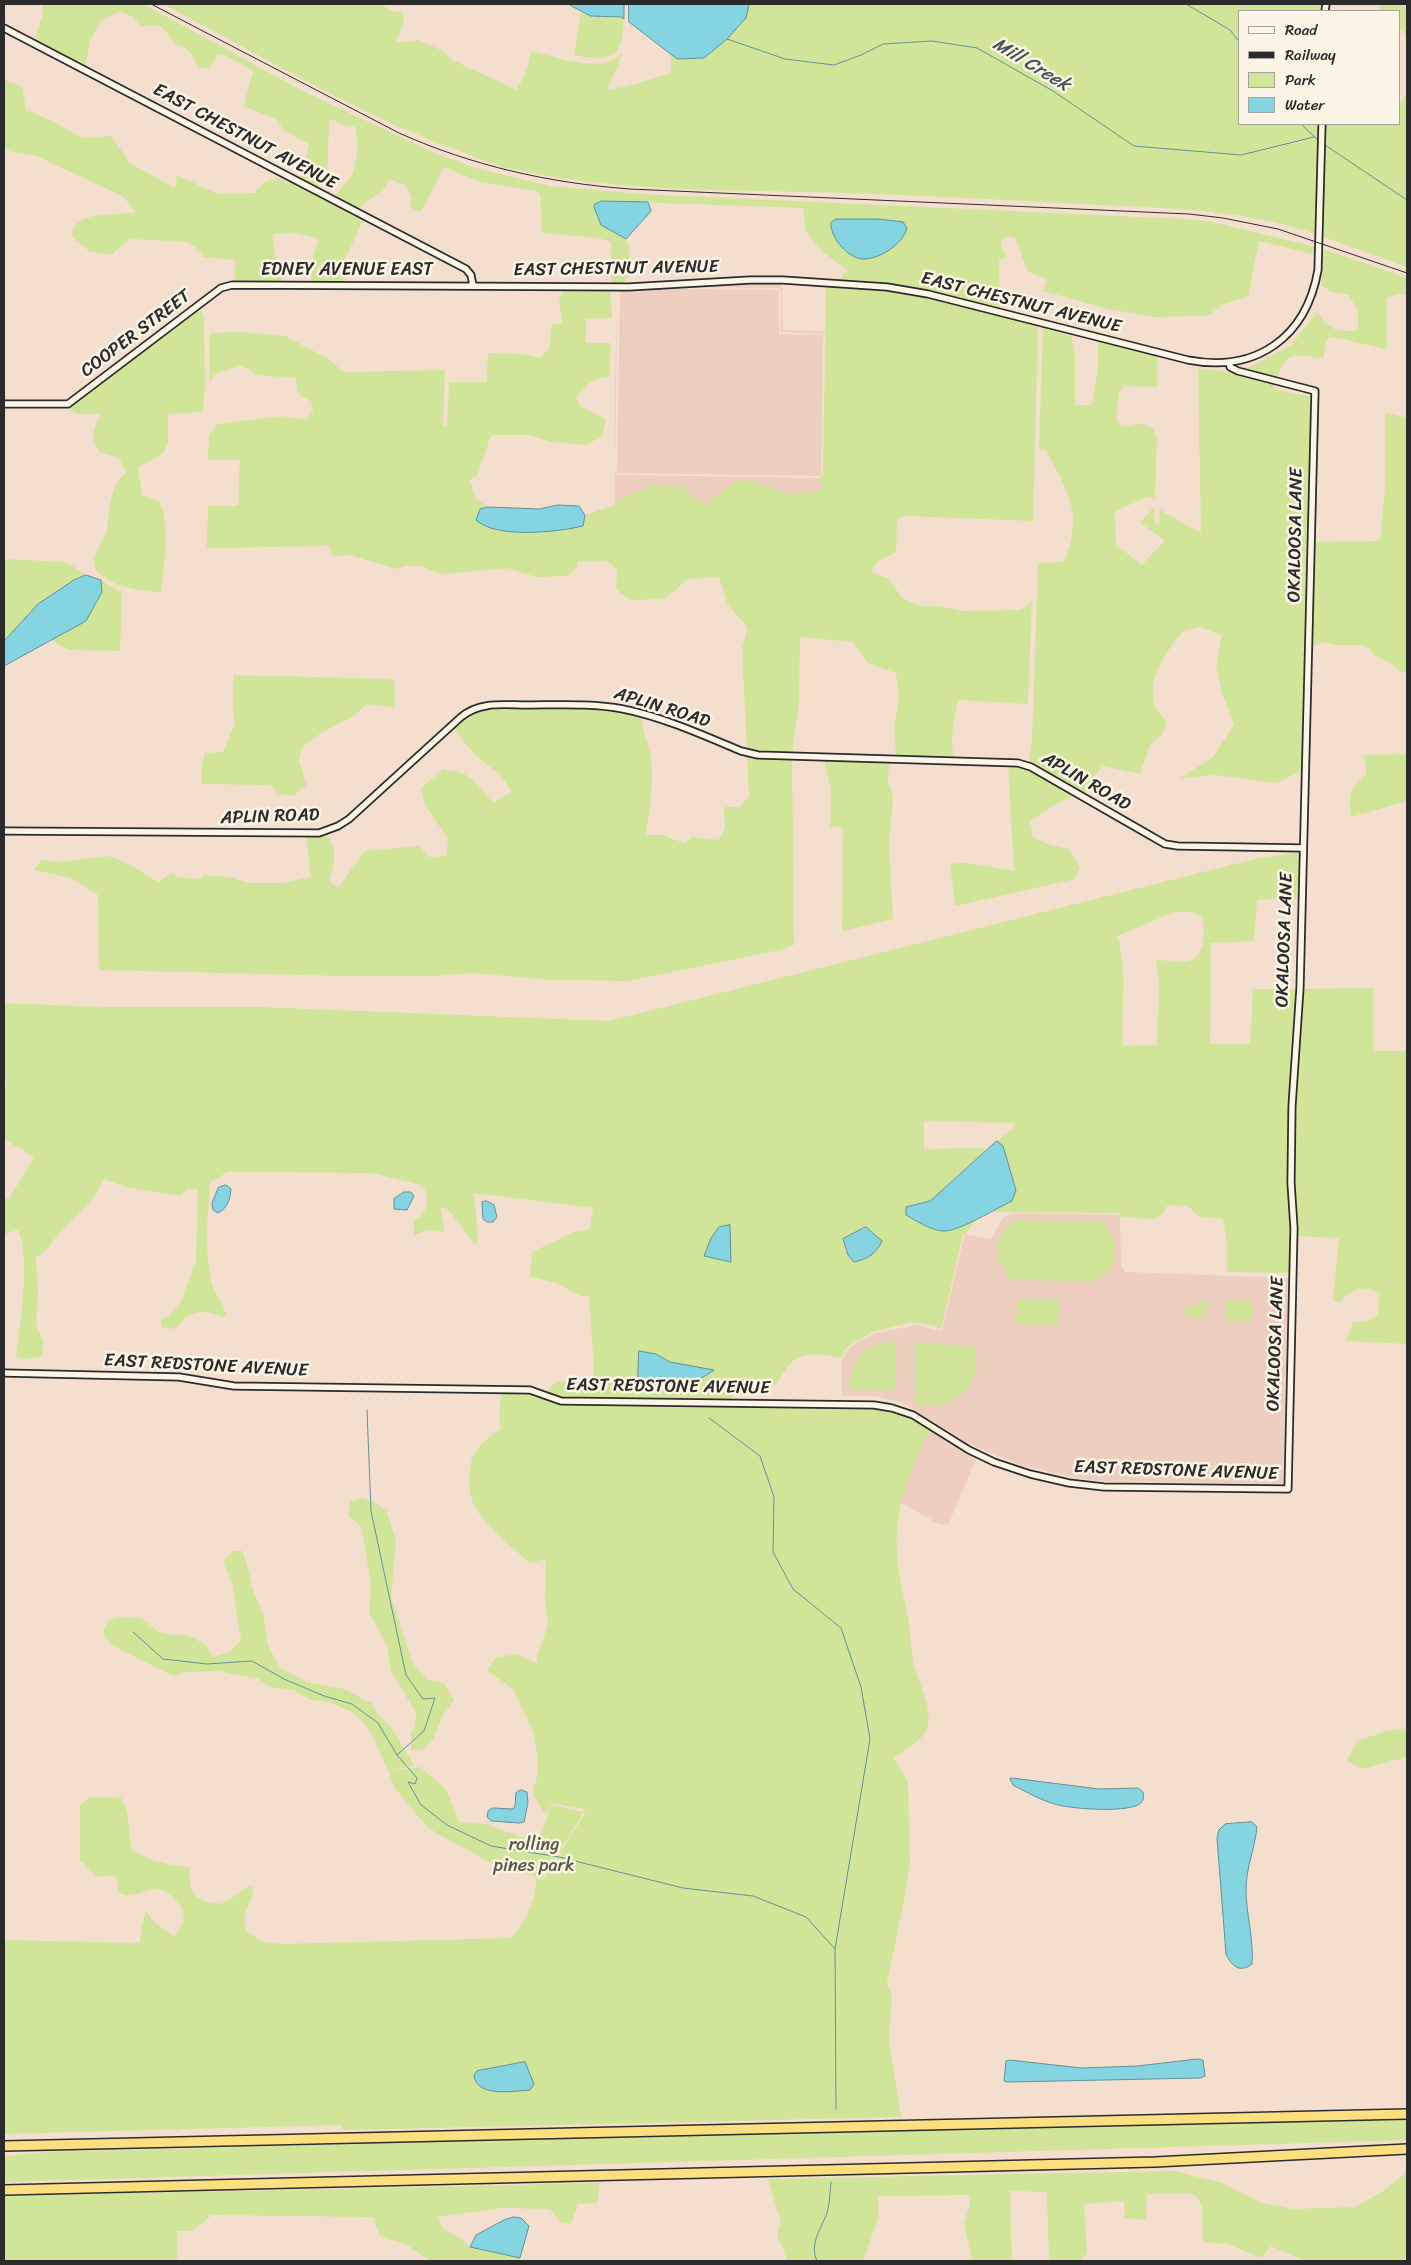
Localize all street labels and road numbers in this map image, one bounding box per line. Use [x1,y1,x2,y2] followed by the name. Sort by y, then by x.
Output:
[149,79,341,195] street label: EAST CHESTNUT AVENUE
[513,256,719,282] street label: EAST CHESTNUT AVENUE
[261,259,433,281] street label: EDNEY AVENUE EAST
[919,268,1123,338] street label: EAST CHESTNUT AVENUE
[77,286,195,382] street label: COOPER STREET
[1284,467,1308,603] street label: OKALOOSA LANE
[612,683,712,733] street label: APLIN ROAD
[1038,748,1134,816] street label: APLIN ROAD
[220,804,320,830] street label: APLIN ROAD
[1272,872,1298,1008] street label: OKALOOSA LANE
[1263,1276,1289,1412] street label: OKALOOSA LANE
[104,1350,308,1382] street label: EAST REDSTONE AVENUE
[566,1374,770,1400] street label: EAST REDSTONE AVENUE
[1074,1457,1278,1485] street label: EAST REDSTONE AVENUE

